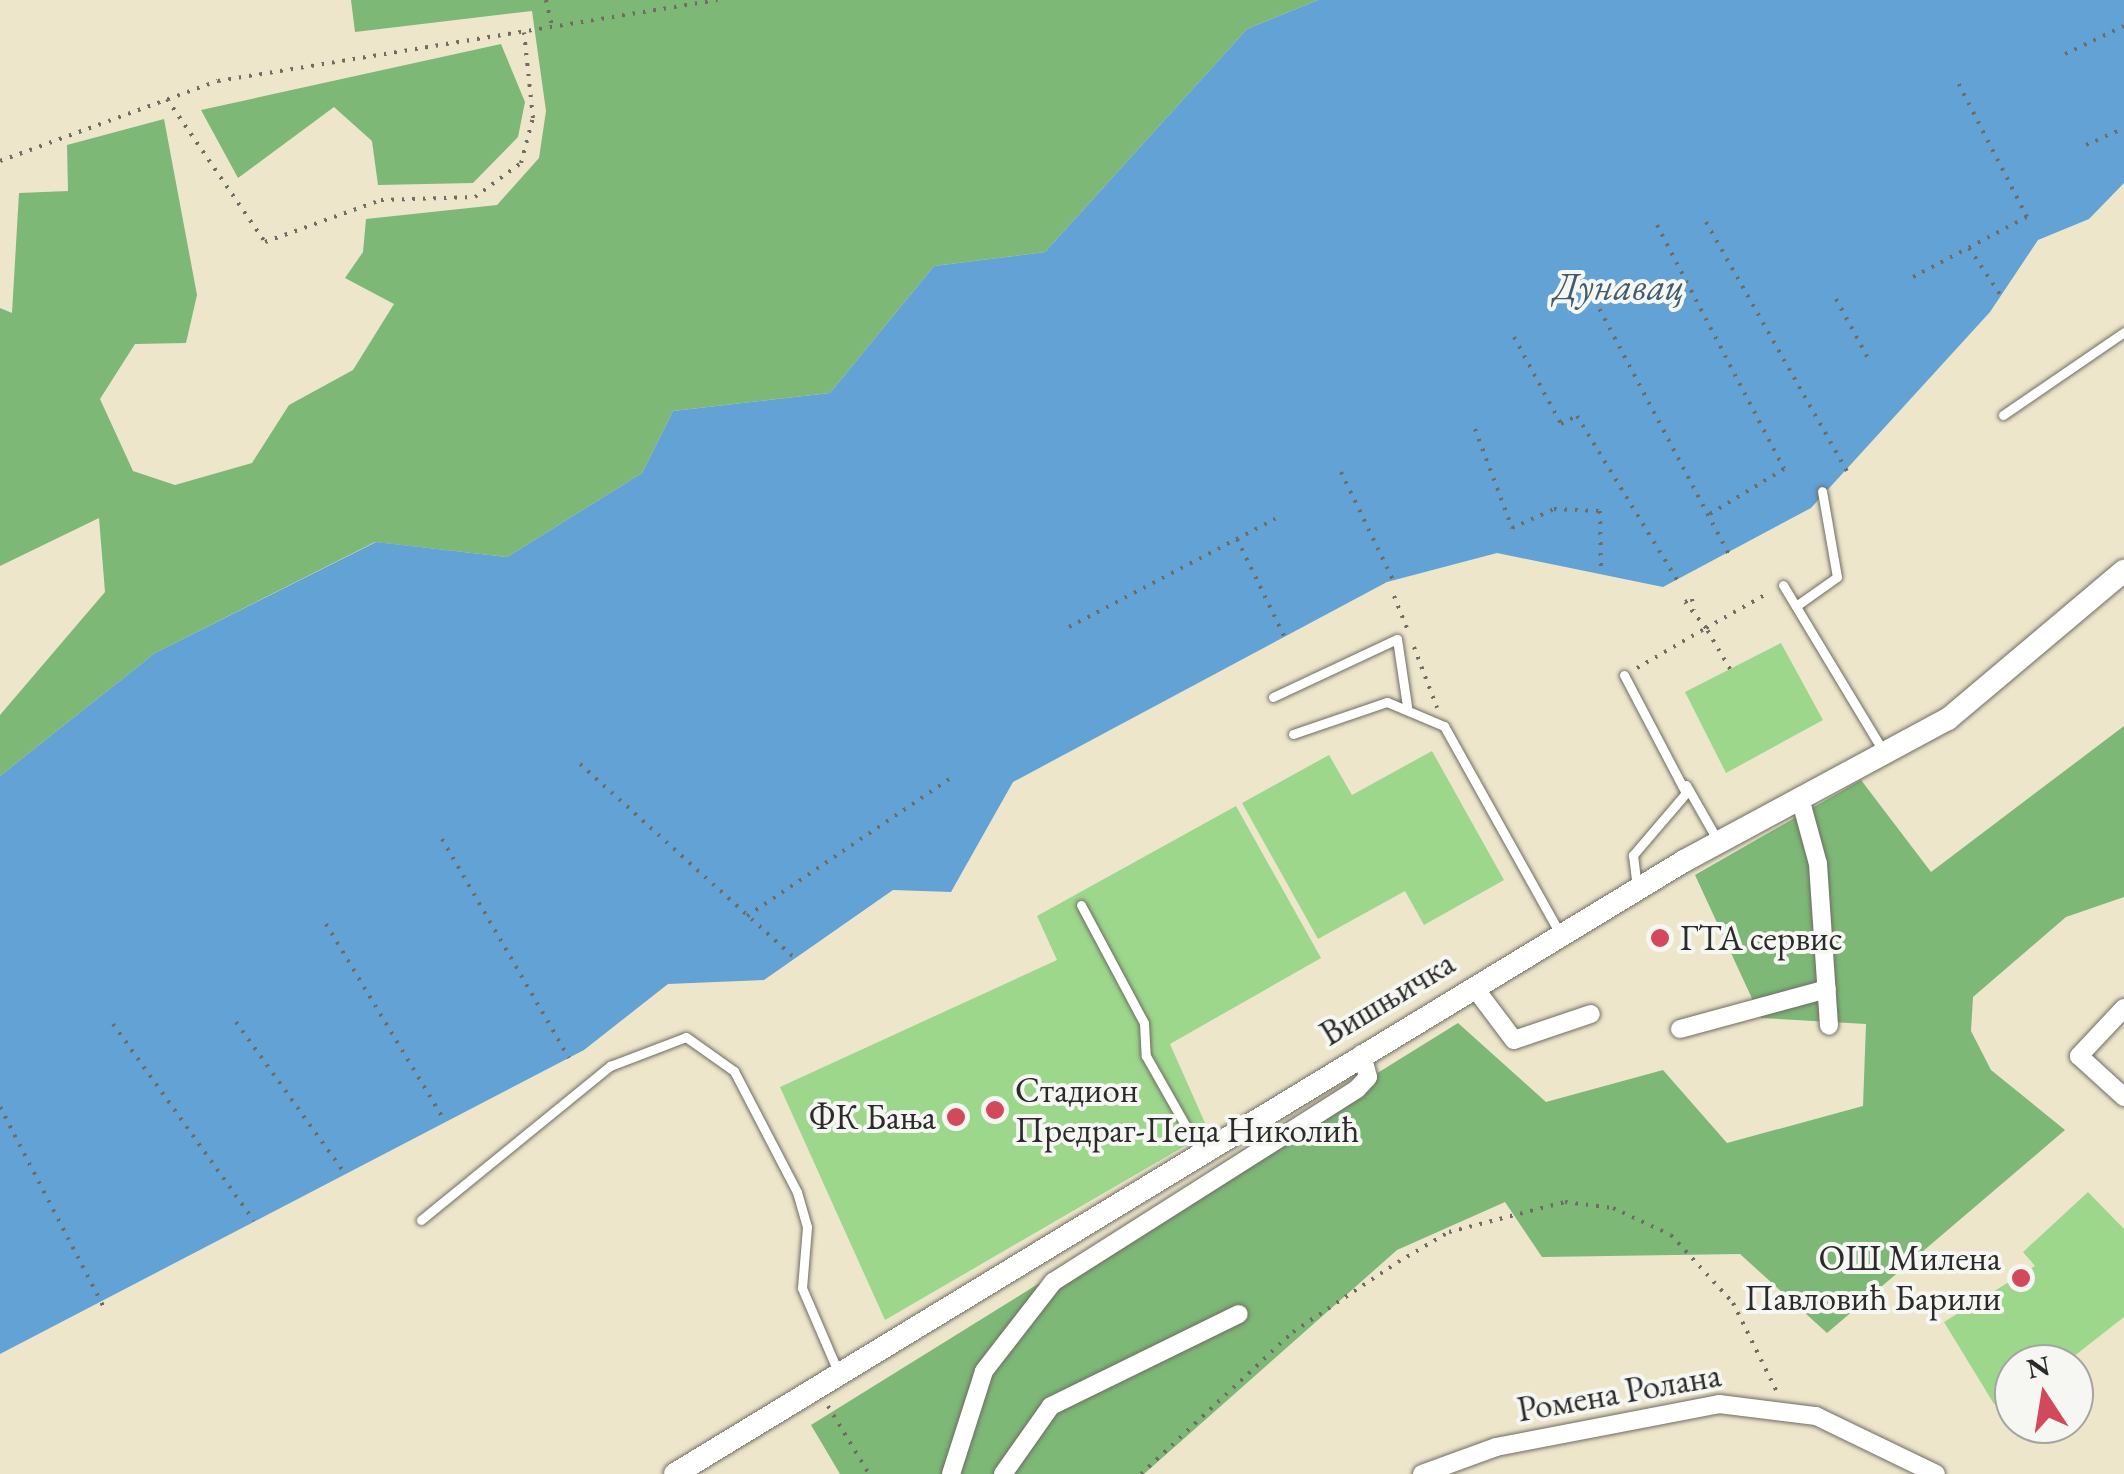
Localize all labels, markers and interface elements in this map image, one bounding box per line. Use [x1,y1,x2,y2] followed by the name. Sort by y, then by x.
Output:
[1554,263,1684,309] water label: Дунавац
[1680,917,1843,959] place label: ГТА сервис
[1649,927,1671,949] marker: ГТА сервис
[1312,941,1462,1055] street label: Вишњичка
[1015,1069,1360,1151] place label: Стадион Предраг-Пеца Николић
[809,1096,936,1138] place label: ФК Бања
[984,1099,1006,1121] marker: Стадион Предраг-Пеца Николић
[945,1106,967,1128] marker: ФК Бања
[1745,1237,2001,1319] place label: ОШ Милена Павловић Барили
[2010,1267,2032,1289] marker: ОШ Милена Павловић Барили
[1994,1344,2094,1444] north arrow
[2023,1347,2053,1387] text: N
[1514,1353,1724,1431] street label: Ромена Ролана

